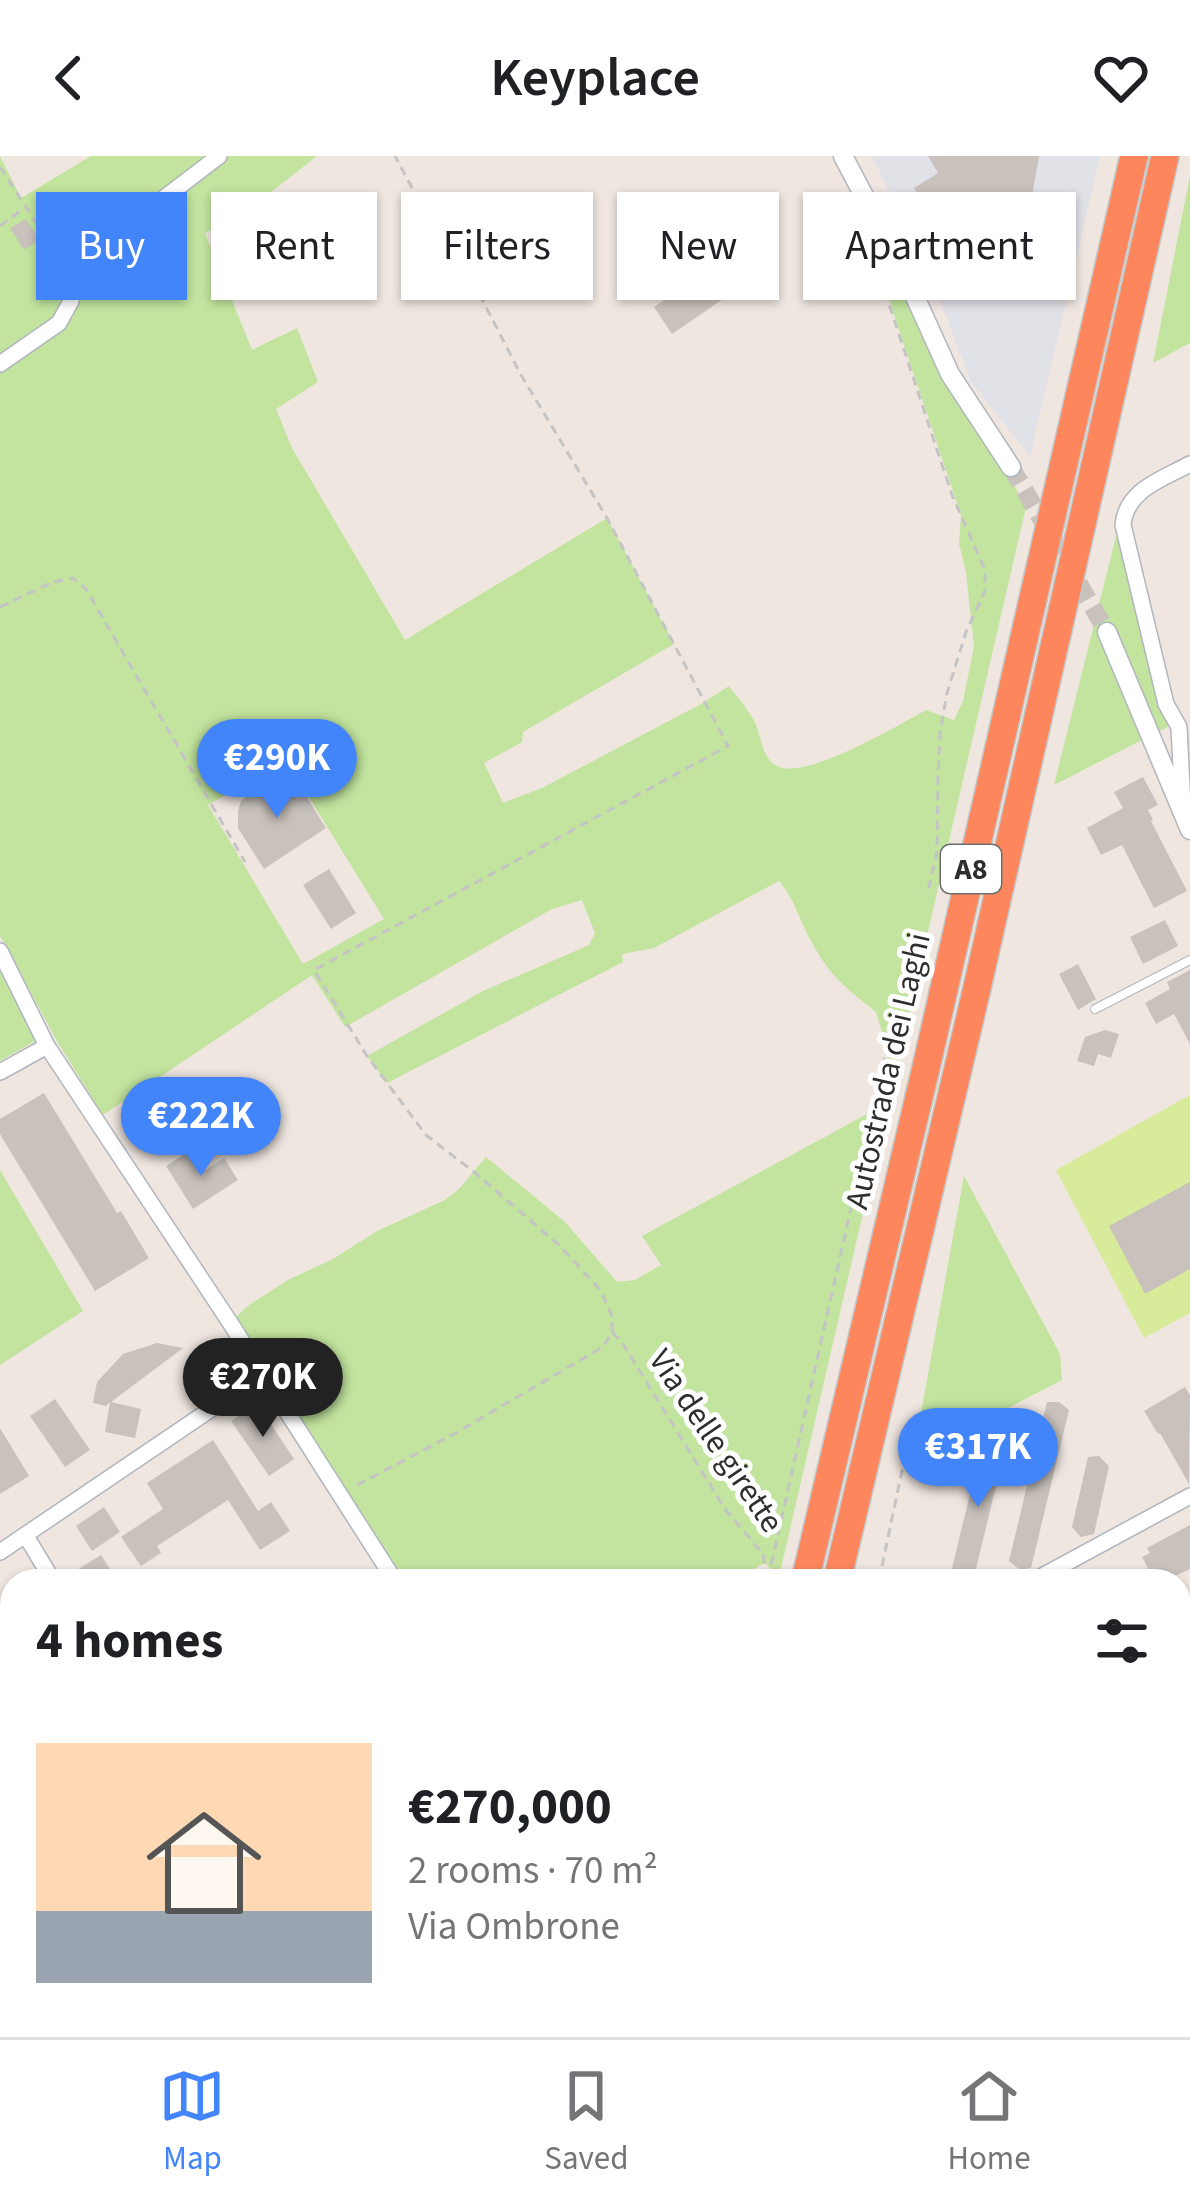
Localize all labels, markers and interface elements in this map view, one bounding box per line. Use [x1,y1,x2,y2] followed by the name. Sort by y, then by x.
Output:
[490,40,700,117] text: Keyplace
[36,45,102,111] icon: back
[1088,45,1154,111] icon: heart
[36,192,187,300] chip: Buy
[211,192,377,300] chip: Rent
[401,192,593,300] chip: Filters
[617,192,779,300] chip: New
[803,192,1076,300] chip: Apartment
[193,719,361,821] pin: €290K
[224,730,330,786] text: €290K
[941,845,1001,893] road number: A8
[833,928,943,1214] street label: Autostrada dei Laghi
[117,1077,285,1179] pin: €222K
[148,1088,254,1144] text: €222K
[179,1338,347,1440] pin: €270K
[637,1340,795,1542] street label: Via delle girette
[210,1349,316,1405] text: €270K
[894,1408,1062,1510] pin: €317K
[925,1419,1031,1475] text: €317K
[36,1605,223,1677] text: 4 homes
[1089,1608,1155,1674] icon: filters
[408,1771,612,1843] text: €270,000
[132,1791,276,1935] icon: home
[408,1843,658,1899] text: 2 rooms · 70 m²
[408,1899,620,1955] text: Via Ombrone
[159,2063,225,2182] tab: Map
[544,2063,629,2182] tab: Saved
[947,2063,1031,2182] tab: Home

